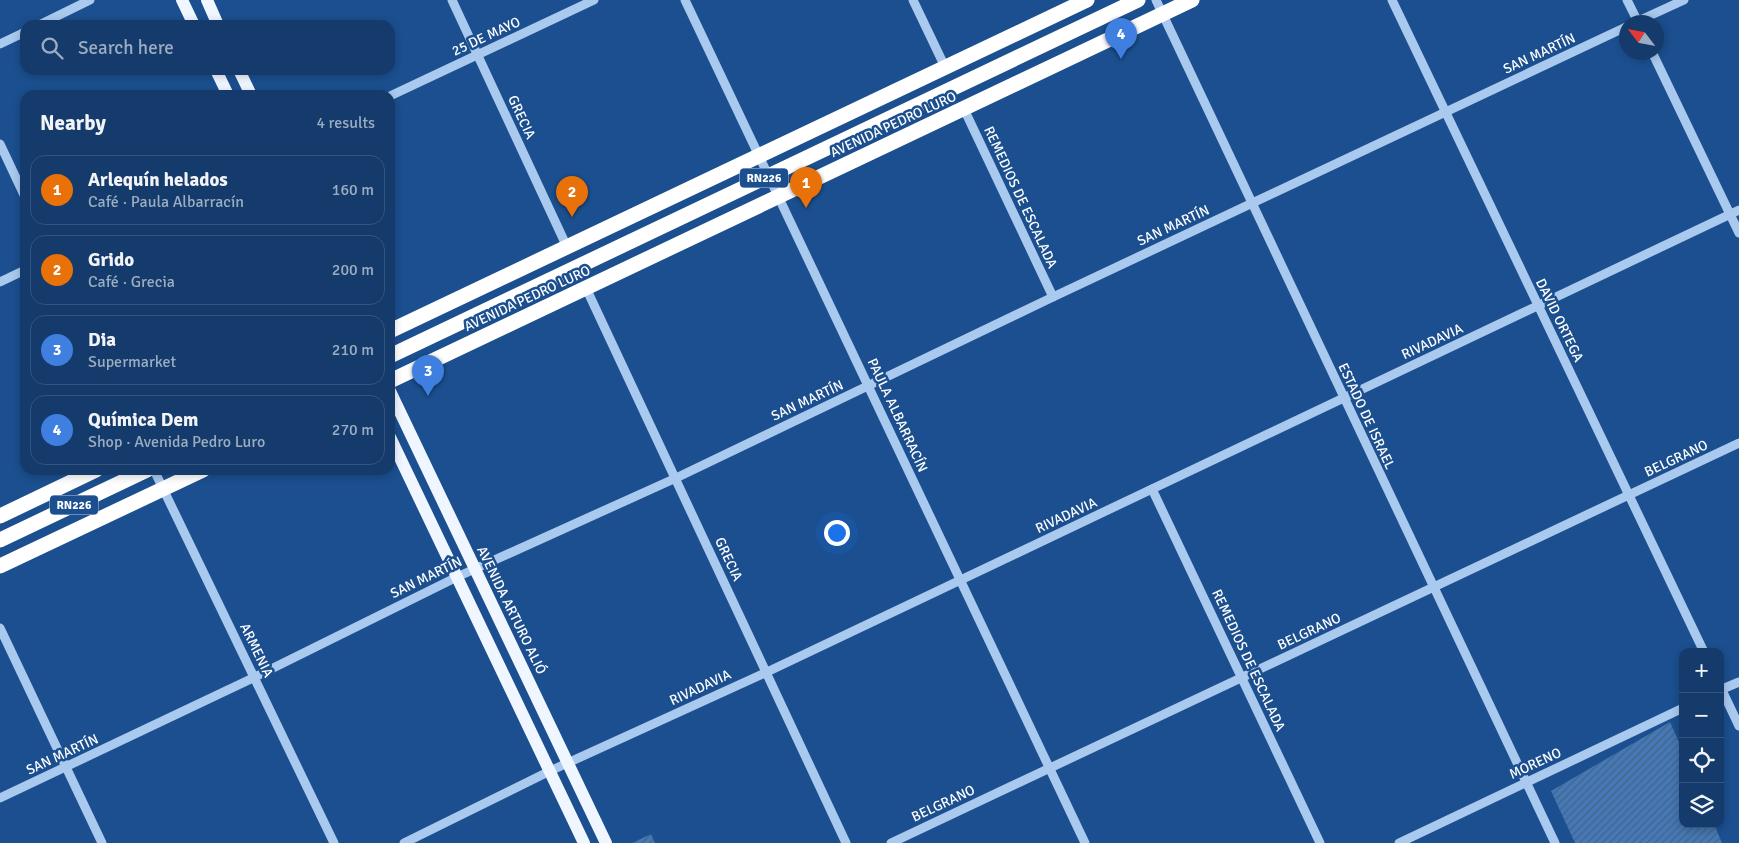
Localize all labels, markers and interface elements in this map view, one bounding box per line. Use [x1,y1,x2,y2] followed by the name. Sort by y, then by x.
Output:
[449,13,523,60] street label: 25 DE MAYO
[1619,15,1664,60] north arrow
[1105,18,1137,59] pin: 4
[20,20,395,75] search box
[1500,29,1578,78] street label: SAN MARTÍN
[38,34,66,62] icon: search
[78,36,174,60] text: Search here
[828,88,959,161] street label: AVENIDA PEDRO LURO
[504,93,539,142] street label: GRECIA
[40,110,106,136] text: Nearby
[316,113,375,133] text: 4 results
[980,124,1061,271] street label: REMEDIOS DE ESCALADA
[790,167,822,208] pin: 1
[88,168,228,192] text: Arlequín helados
[740,168,788,188] road number: RN226
[556,176,588,217] pin: 2
[53,180,61,200] text: 1
[332,180,374,200] text: 160 m
[88,192,244,212] text: Café · Paula Albarracín
[1134,201,1212,250] street label: SAN MARTÍN
[88,248,134,272] text: Grido
[53,260,61,280] text: 2
[332,260,374,280] text: 200 m
[462,262,593,335] street label: AVENIDA PEDRO LURO
[88,272,175,292] text: Café · Grecia
[1532,276,1587,365] street label: DAVID ORTEGA
[1399,320,1466,363] street label: RIVADAVIA
[88,328,116,352] text: Dia
[53,340,61,360] text: 3
[332,340,374,360] text: 210 m
[88,352,176,372] text: Supermarket
[412,355,444,396] pin: 3
[864,356,931,475] street label: PAULA ALBARRACÍN
[1334,360,1399,472] street label: ESTADO DE ISRAEL
[768,376,846,425] street label: SAN MARTÍN
[88,408,198,432] text: Química Dem
[53,420,61,440] text: 4
[332,420,374,440] text: 270 m
[88,432,265,452] text: Shop · Avenida Pedro Luro
[1642,436,1711,481] street label: BELGRANO
[1033,494,1100,537] street label: RIVADAVIA
[50,496,98,514] road number: RN226
[824,520,850,546] your location
[711,535,746,584] street label: GRECIA
[473,543,550,677] street label: AVENIDA ARTURO ALIÓ
[388,553,465,602] street label: SAN MARTÍN
[1208,587,1289,734] street label: REMEDIOS DE ESCALADA
[1275,609,1344,654] street label: BELGRANO
[236,620,277,681] street label: ARMENIA
[1679,648,1724,828] map controls
[1679,648,1724,693] button: +
[667,666,734,709] street label: RIVADAVIA
[1679,693,1724,738] button: −
[23,730,101,779] street label: SAN MARTÍN
[1679,738,1724,783] button: locate
[1506,744,1564,783] street label: MORENO
[909,781,978,826] street label: BELGRANO
[1679,783,1724,828] button: layers

